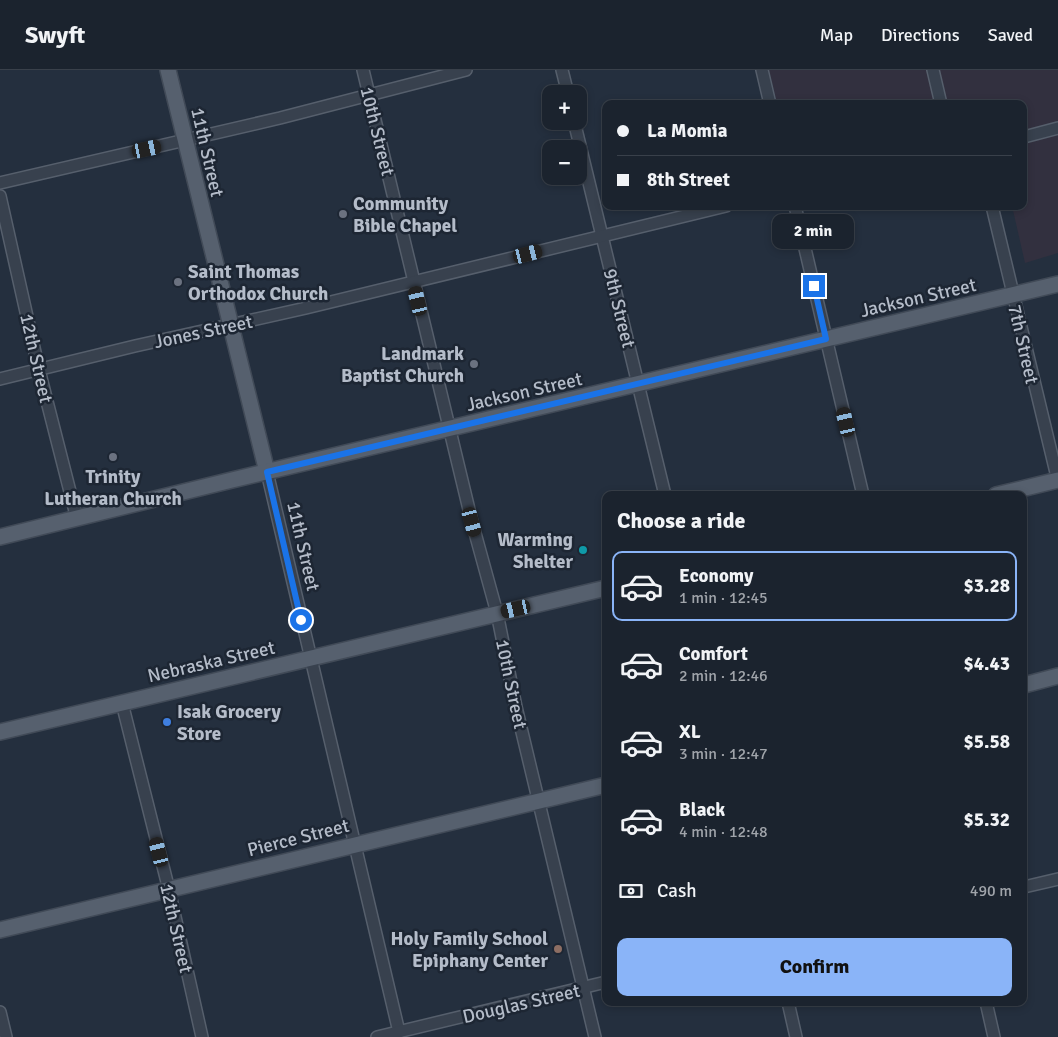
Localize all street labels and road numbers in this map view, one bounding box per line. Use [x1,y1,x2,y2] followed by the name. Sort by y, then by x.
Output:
[354,84,400,179] street label: 10th Street
[185,105,229,200] street label: 11th Street
[598,266,641,351] street label: 9th Street
[858,273,979,323] street label: Jackson Street
[1002,302,1044,387] street label: 7th Street
[152,310,255,354] street label: Jones Street
[14,311,58,406] street label: 12th Street
[464,367,585,417] street label: Jackson Street
[281,499,325,594] street label: 11th Street
[145,636,278,688] street label: Nebraska Street
[490,637,532,732] street label: 10th Street
[245,814,352,862] street label: Pierce Street
[154,881,198,976] street label: 12th Street
[460,979,583,1029] street label: Douglas Street

